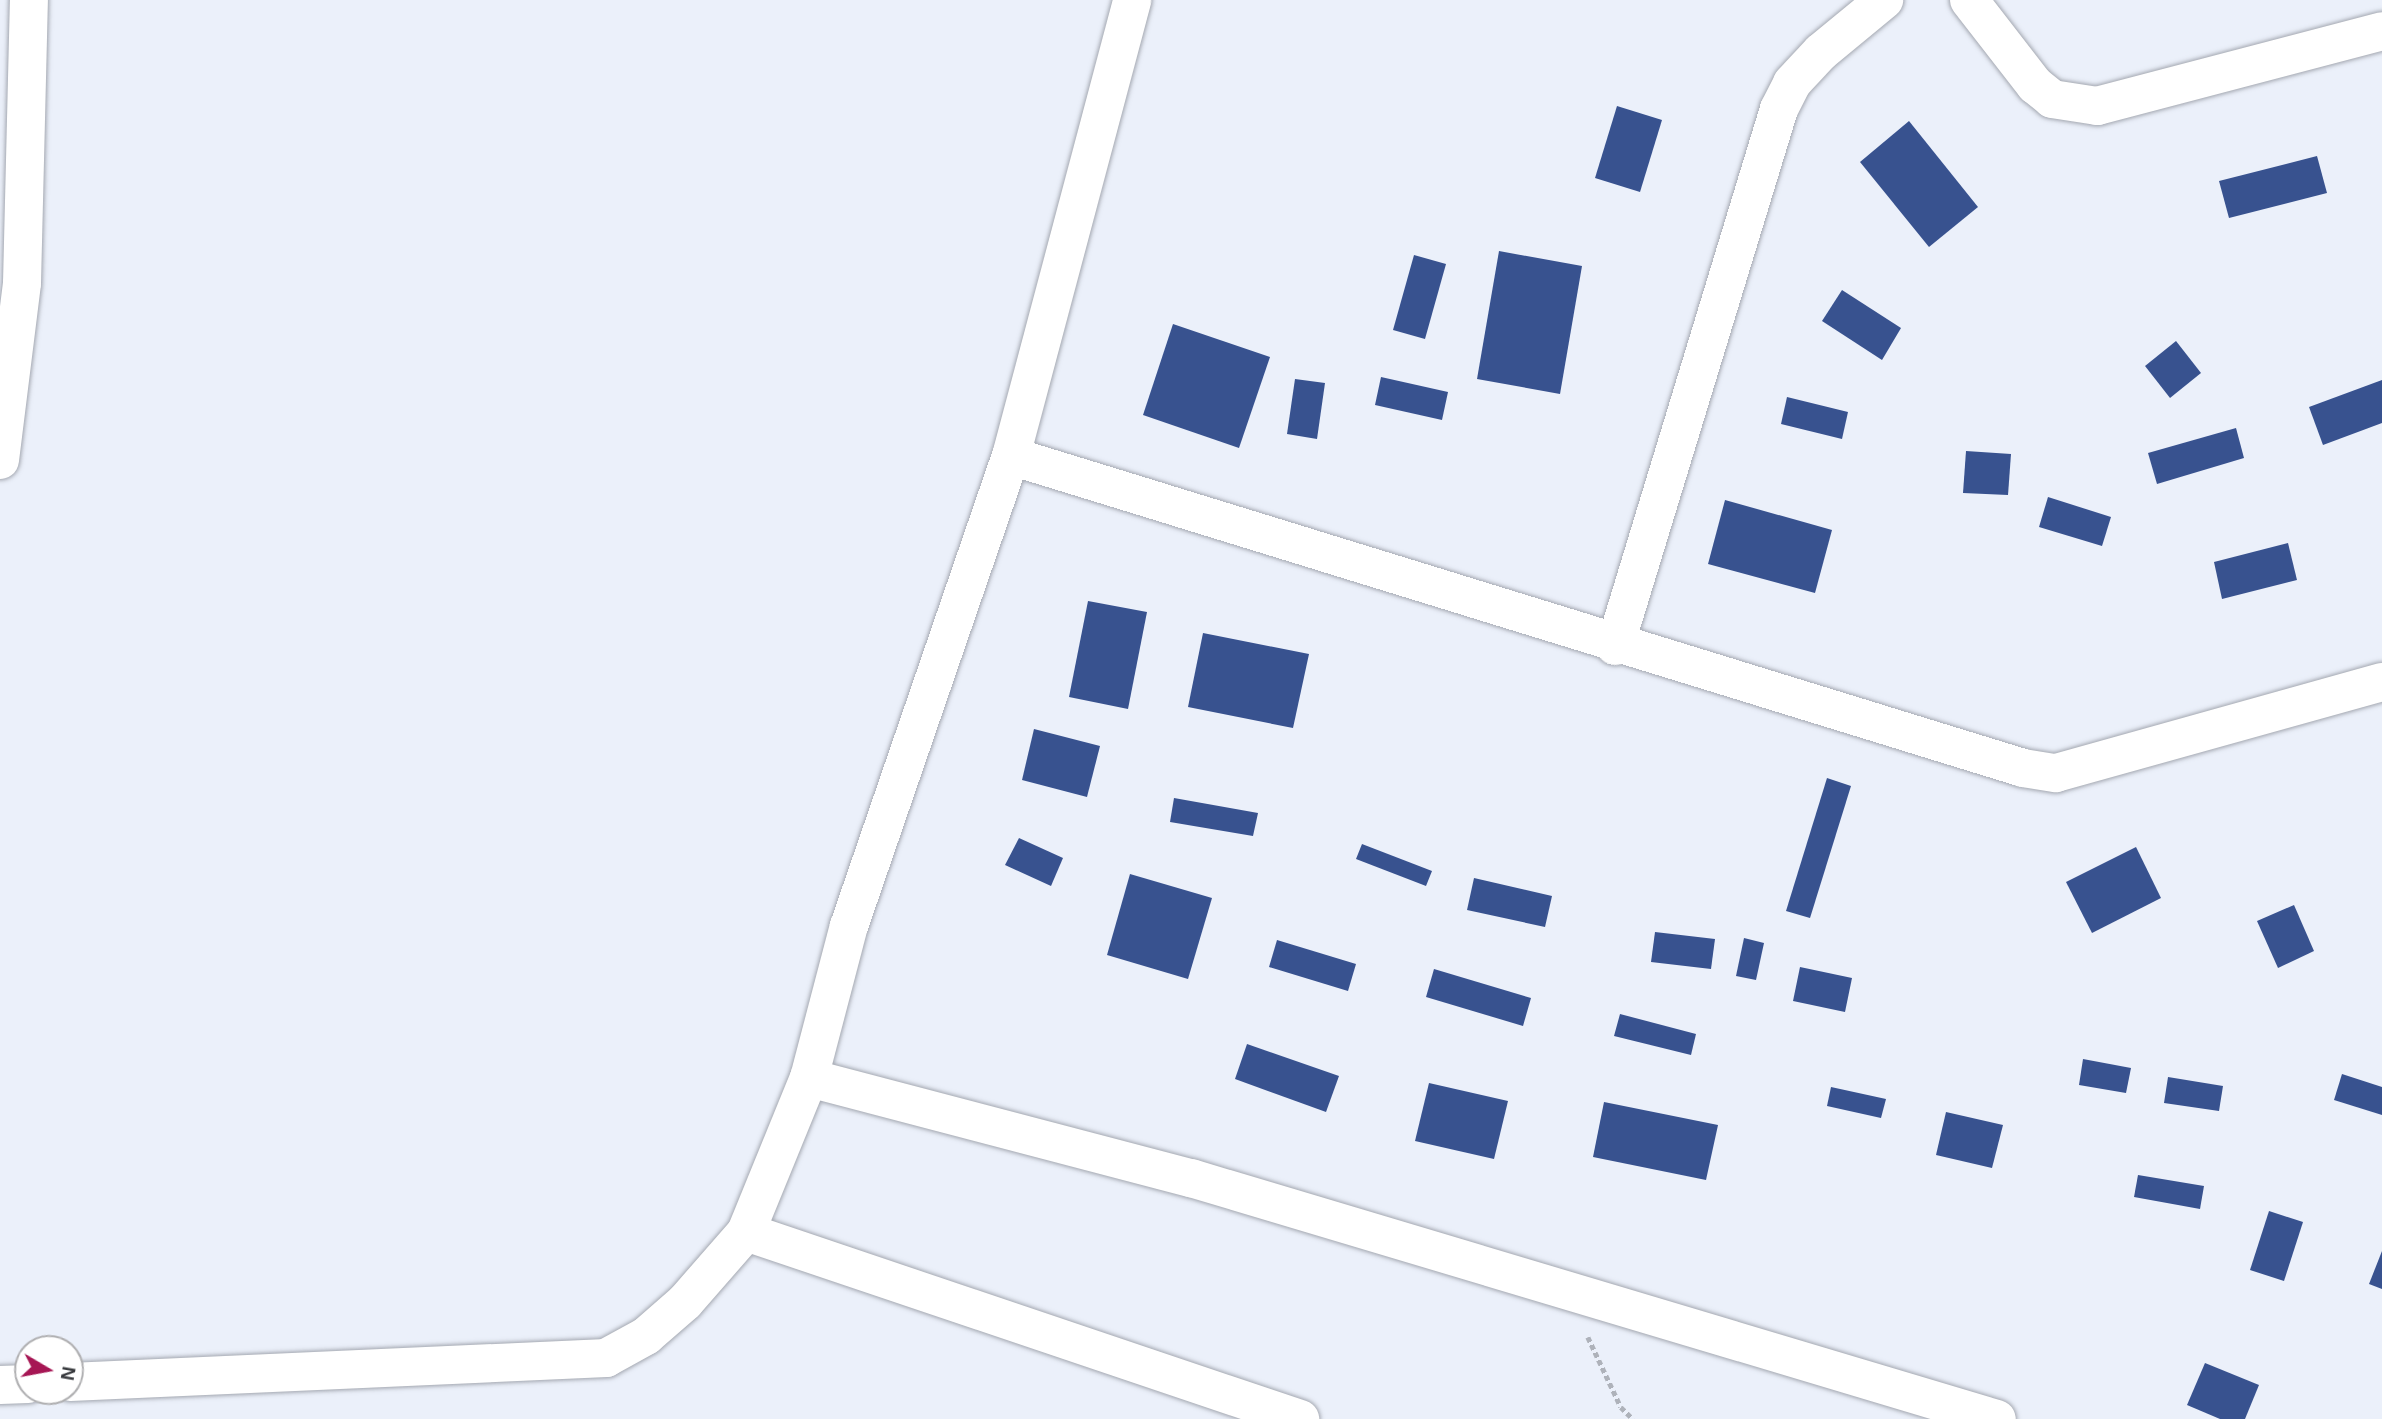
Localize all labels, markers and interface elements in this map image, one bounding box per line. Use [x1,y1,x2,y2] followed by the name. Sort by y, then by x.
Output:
[14,1335,84,1405] north arrow
[57,1365,80,1382] text: N

